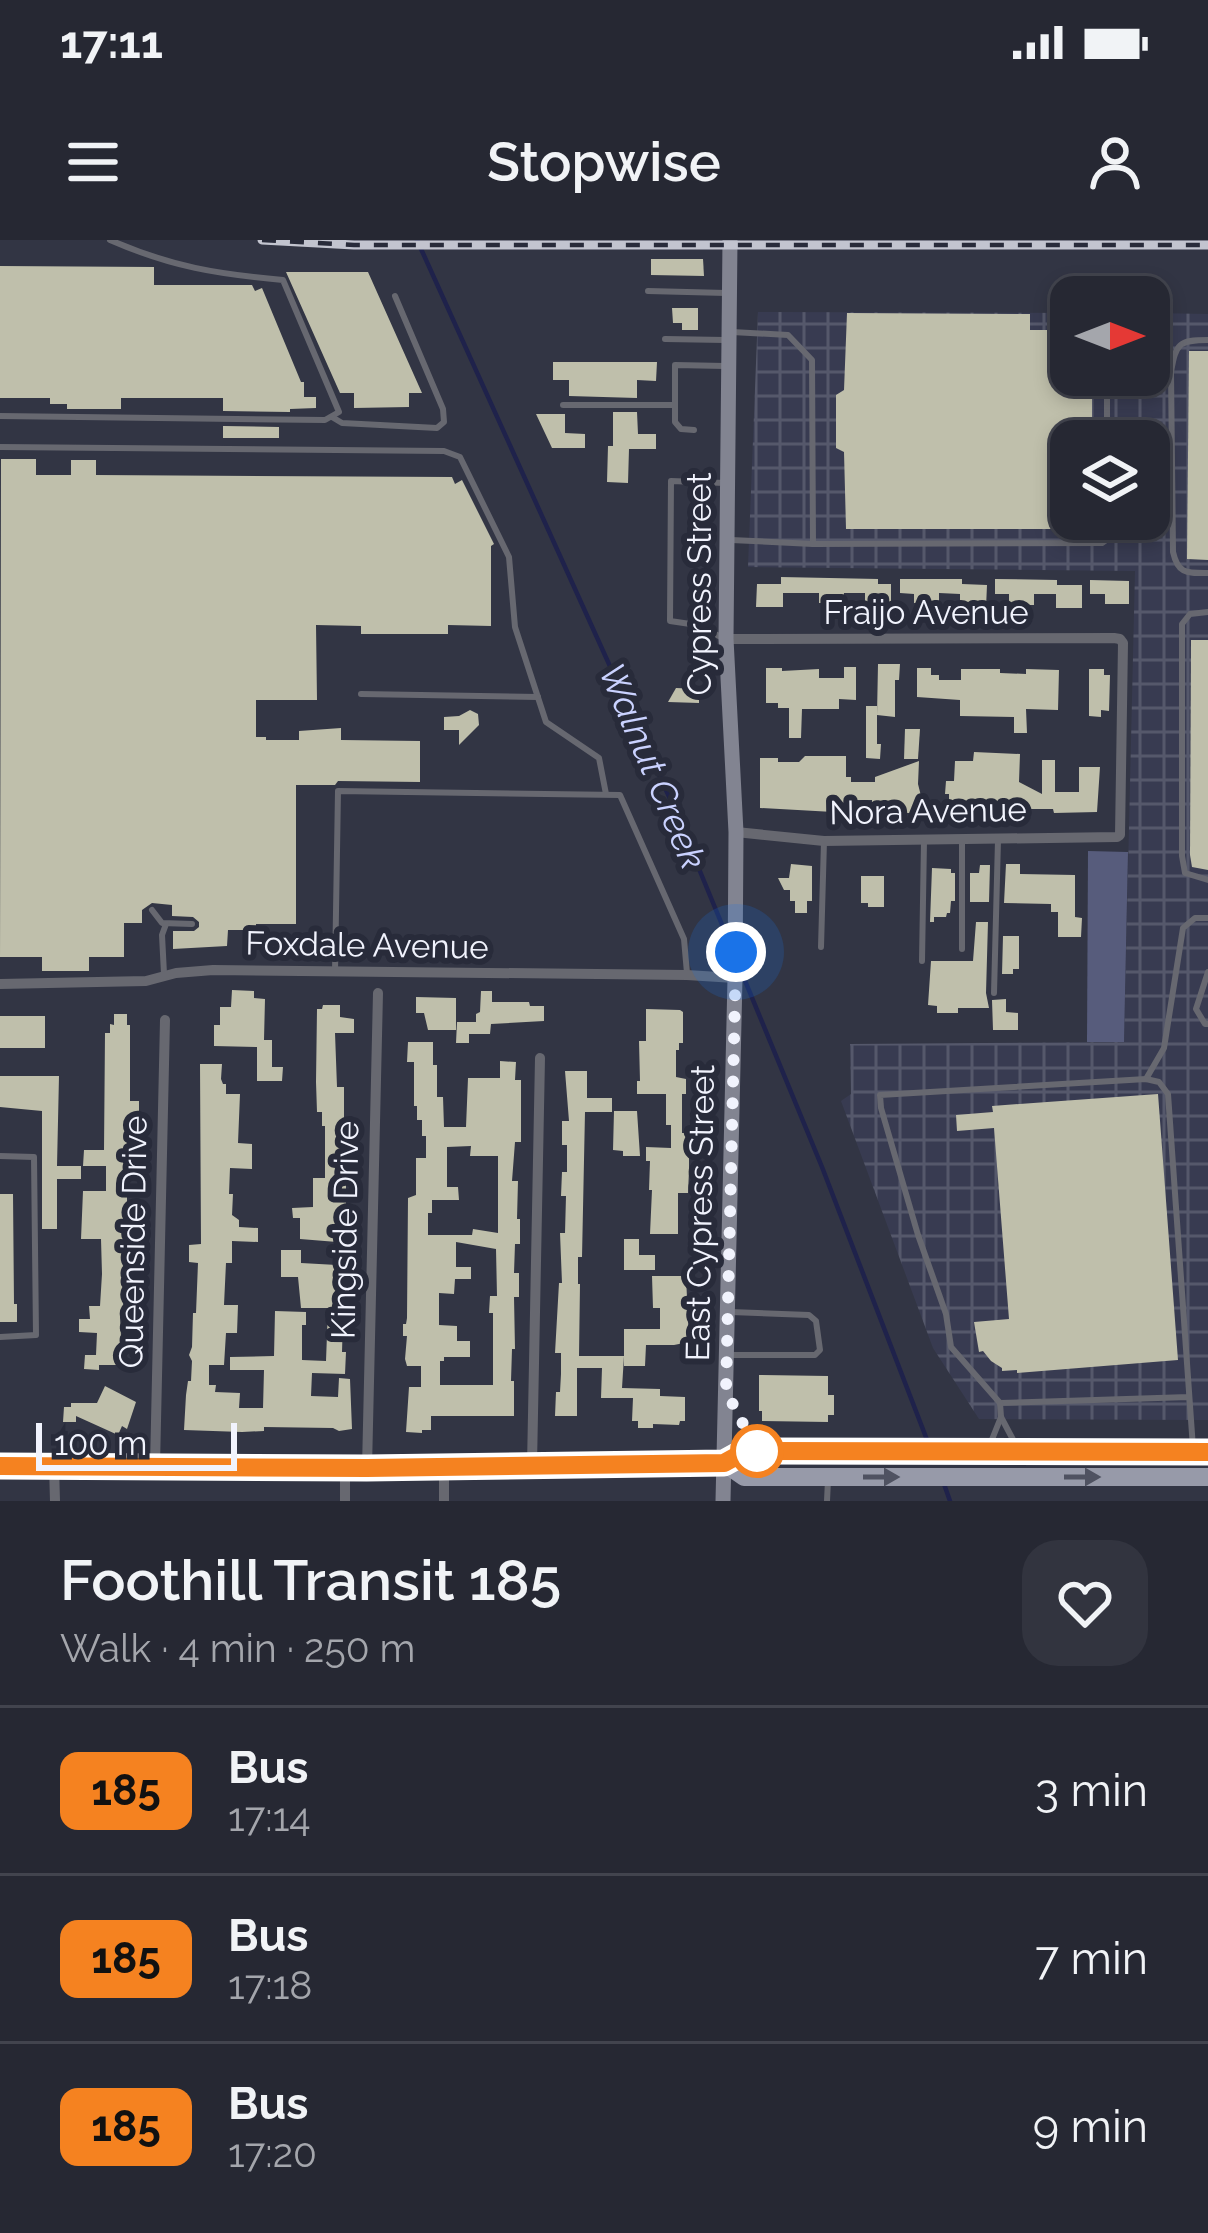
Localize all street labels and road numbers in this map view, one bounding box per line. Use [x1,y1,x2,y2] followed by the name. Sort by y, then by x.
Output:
[680,472,719,696] street label: Cypress Street
[823,593,1029,632] street label: Fraijo Avenue
[829,790,1027,832] street label: Nora Avenue
[245,923,489,967] street label: Foxdale Avenue
[678,1064,722,1362] street label: East Cypress Street
[111,1115,155,1369] street label: Queenside Drive
[324,1121,366,1339] street label: Kingside Drive

